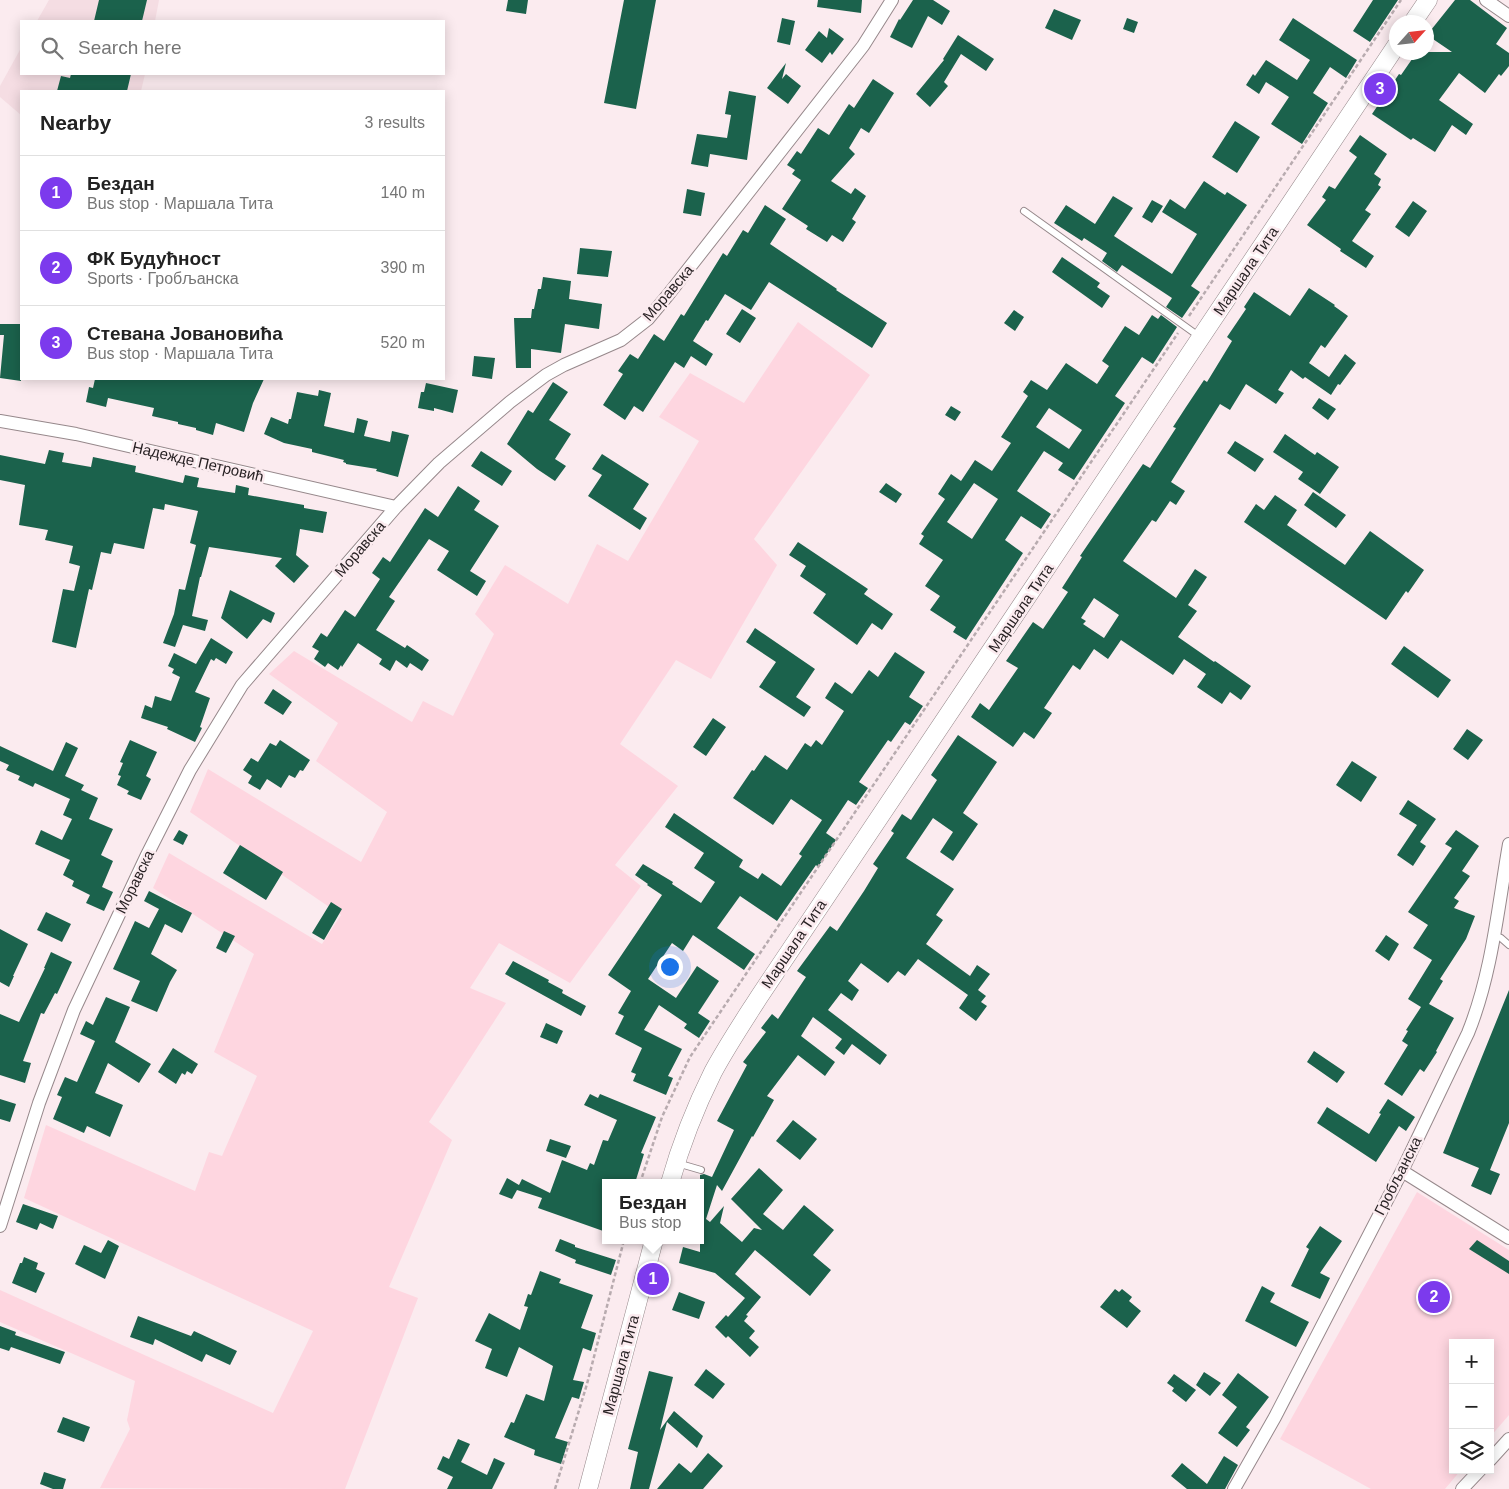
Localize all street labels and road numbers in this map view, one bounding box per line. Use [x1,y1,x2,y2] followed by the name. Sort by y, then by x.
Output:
[1210,223,1282,318] street label: Маршала Тита
[639,261,697,324] street label: Моравска
[131,438,265,485] street label: Надежде Петровић
[331,517,389,580] street label: Моравска
[985,560,1057,655] street label: Маршала Тита
[112,847,157,916] street label: Моравска
[758,896,830,991] street label: Маршала Тита
[1371,1133,1425,1218] street label: Гробљанска
[599,1312,642,1417] street label: Маршала Тита

